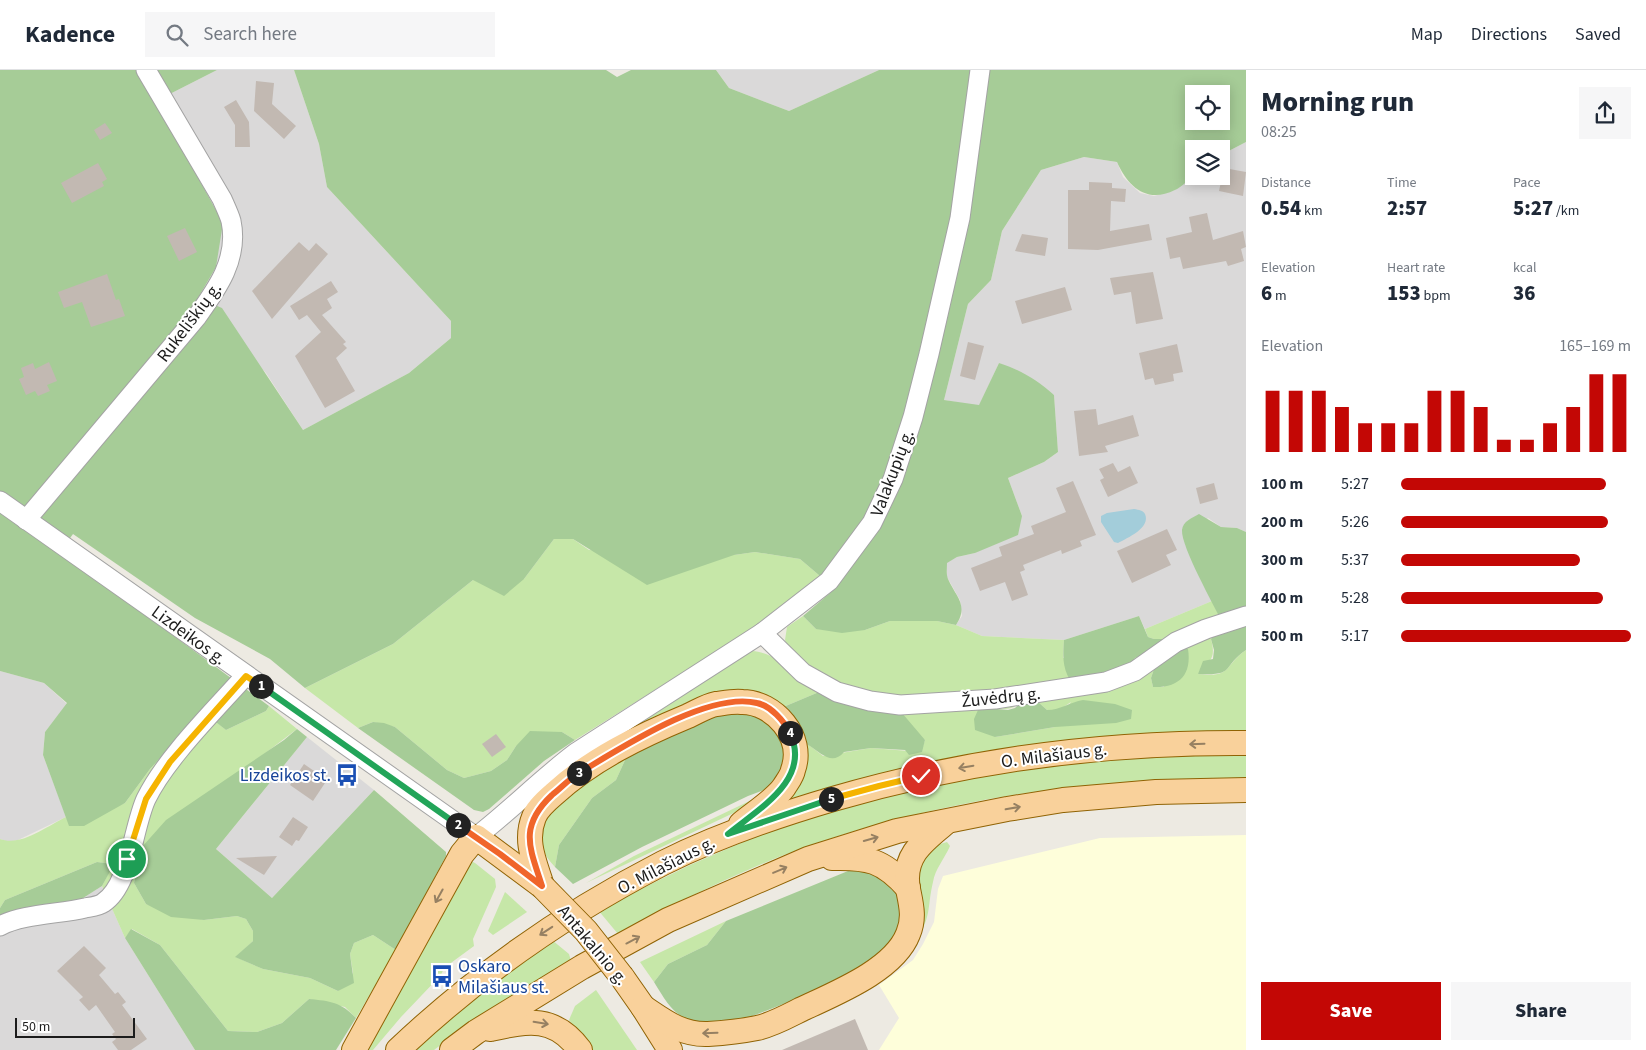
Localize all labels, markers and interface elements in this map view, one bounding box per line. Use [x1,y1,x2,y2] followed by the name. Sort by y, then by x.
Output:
[145,12,495,57] search box
[25,17,115,52] text: Kadence
[163,21,191,49] icon: search
[203,21,297,48] text: Search here
[1411,22,1443,47] text: Map
[1471,22,1547,47] text: Directions
[1575,22,1621,47] text: Saved
[1261,82,1414,122] text: Morning run
[1185,85,1230,185] map controls
[1185,85,1230,130] button: locate
[1579,87,1631,139] button: share
[1261,121,1297,143] text: 08:25
[1185,140,1230,185] button: layers
[1261,173,1311,193] text: Distance
[1387,173,1417,193] text: Time
[1513,173,1540,193] text: Pace
[1261,193,1301,223] text: 0.54
[1387,193,1427,223] text: 2:57
[1513,193,1553,223] text: 5:27
[1301,201,1323,221] text: km
[1553,201,1579,221] text: /km
[1261,258,1316,278] text: Elevation
[1387,258,1445,278] text: Heart rate
[1513,258,1537,278] text: kcal
[151,277,228,368] street label: Rukeliškių g.
[1261,278,1272,308] text: 6
[1387,278,1421,308] text: 153
[1513,278,1535,308] text: 36
[1272,286,1287,306] text: m
[1421,286,1451,306] text: bpm
[1261,335,1323,357] text: Elevation
[1559,335,1631,357] text: 165–169 m
[864,426,921,520] street label: Valakupių g.
[1261,473,1303,495] text: 100 m
[1341,473,1369,495] text: 5:27
[1261,511,1303,533] text: 200 m
[1341,511,1369,533] text: 5:26
[1261,549,1303,571] text: 300 m
[1341,549,1369,571] text: 5:37
[1261,587,1303,609] text: 400 m
[1341,587,1369,609] text: 5:28
[146,600,231,671] street label: Lizdeikos g.
[1261,625,1303,647] text: 500 m
[1341,625,1369,647] text: 5:17
[248,674,274,698] pin: 1
[258,676,265,696] text: 1
[960,681,1042,714] street label: Žuvėdrų g.
[778,720,802,746] pin: 4
[787,723,794,743] text: 4
[1000,737,1109,774] street label: O. Milašiaus g.
[1190,739,1206,748] one-way arrow
[900,755,942,797] pin
[566,760,592,786] pin: 3
[334,762,360,788] bus stop icon: Lizdeikos st.
[907,762,935,790] icon: check
[959,762,975,772] one-way arrow
[240,763,331,788] place label: Lizdeikos st.
[576,763,583,783] text: 3
[818,786,844,812] pin: 5
[828,789,835,809] text: 5
[1004,802,1020,812] one-way arrow
[446,812,470,838] pin: 2
[455,815,462,835] text: 2
[613,830,719,901] street label: O. Milašiaus g.
[863,833,879,843] one-way arrow
[106,838,148,880] pin
[113,845,141,873] icon: arrive
[772,865,787,875] one-way arrow
[433,889,443,903] one-way arrow
[552,900,634,991] street label: Antakalnio g.
[539,926,553,937] one-way arrow
[625,934,639,944] one-way arrow
[458,954,549,1000] place label: Oskaro Milašiaus st.
[429,963,455,989] bus stop icon: Oskaro Milašiaus st.
[1261,982,1441,1040] button: Save
[1451,982,1631,1040] button: Share
[15,1015,135,1038] scale bar
[22,1017,50,1037] text: 50 m
[533,1019,549,1029] one-way arrow
[702,1028,718,1038] one-way arrow

